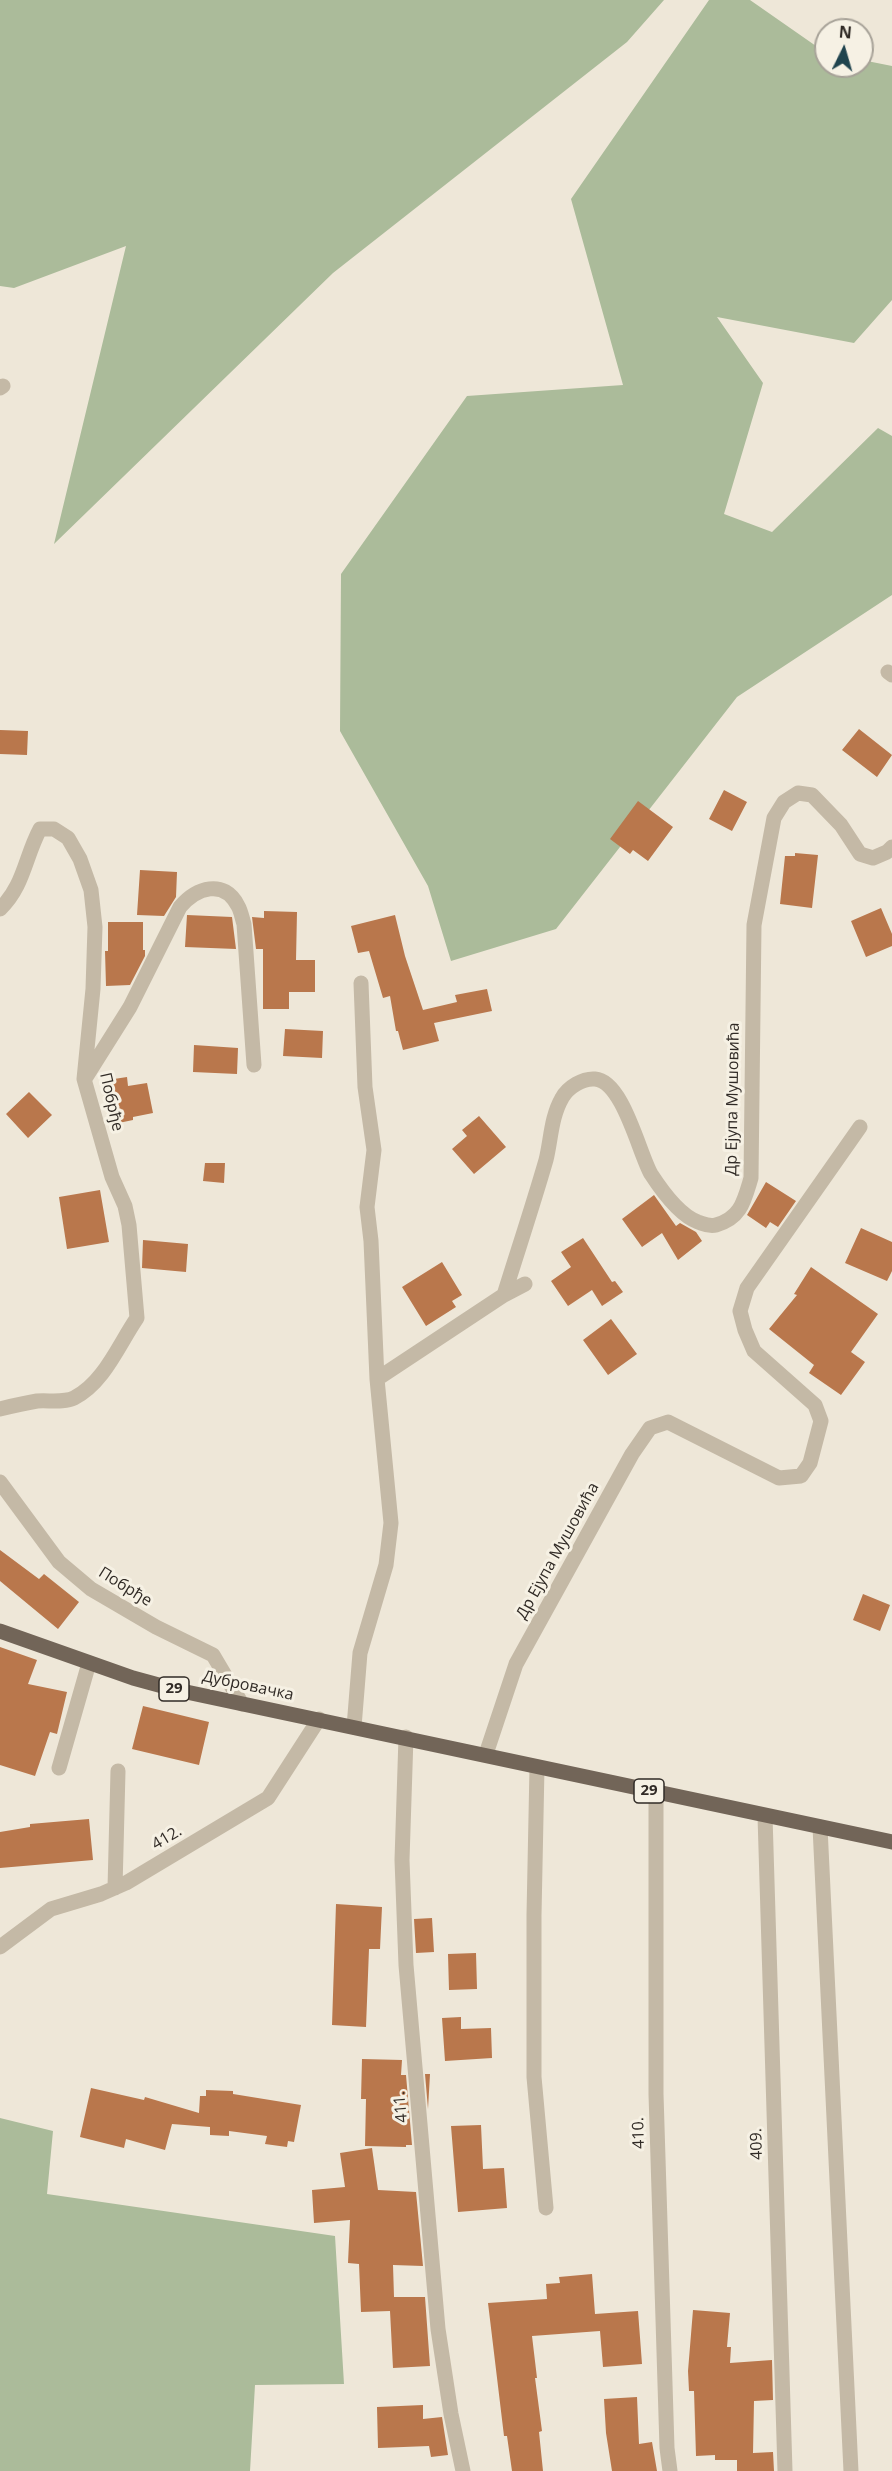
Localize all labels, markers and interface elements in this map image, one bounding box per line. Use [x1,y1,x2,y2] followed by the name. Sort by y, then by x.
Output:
[814,18,874,78] north arrow
[838,21,853,44] text: N
[722,1022,744,1176] street label: Др Ејупа Мушовића
[95,1071,127,1133] street label: Побрђе
[512,1479,604,1623] street label: Др Ејупа Мушовића
[95,1563,155,1611] street label: Побрђе
[201,1667,295,1705] street label: Дубровачка
[159,1677,189,1701] road number: 29
[634,1779,664,1803] road number: 29
[148,1822,186,1854] street label: 412.
[390,2090,412,2124] street label: 411.
[629,2117,649,2149] street label: 410.
[747,2128,767,2160] street label: 409.

